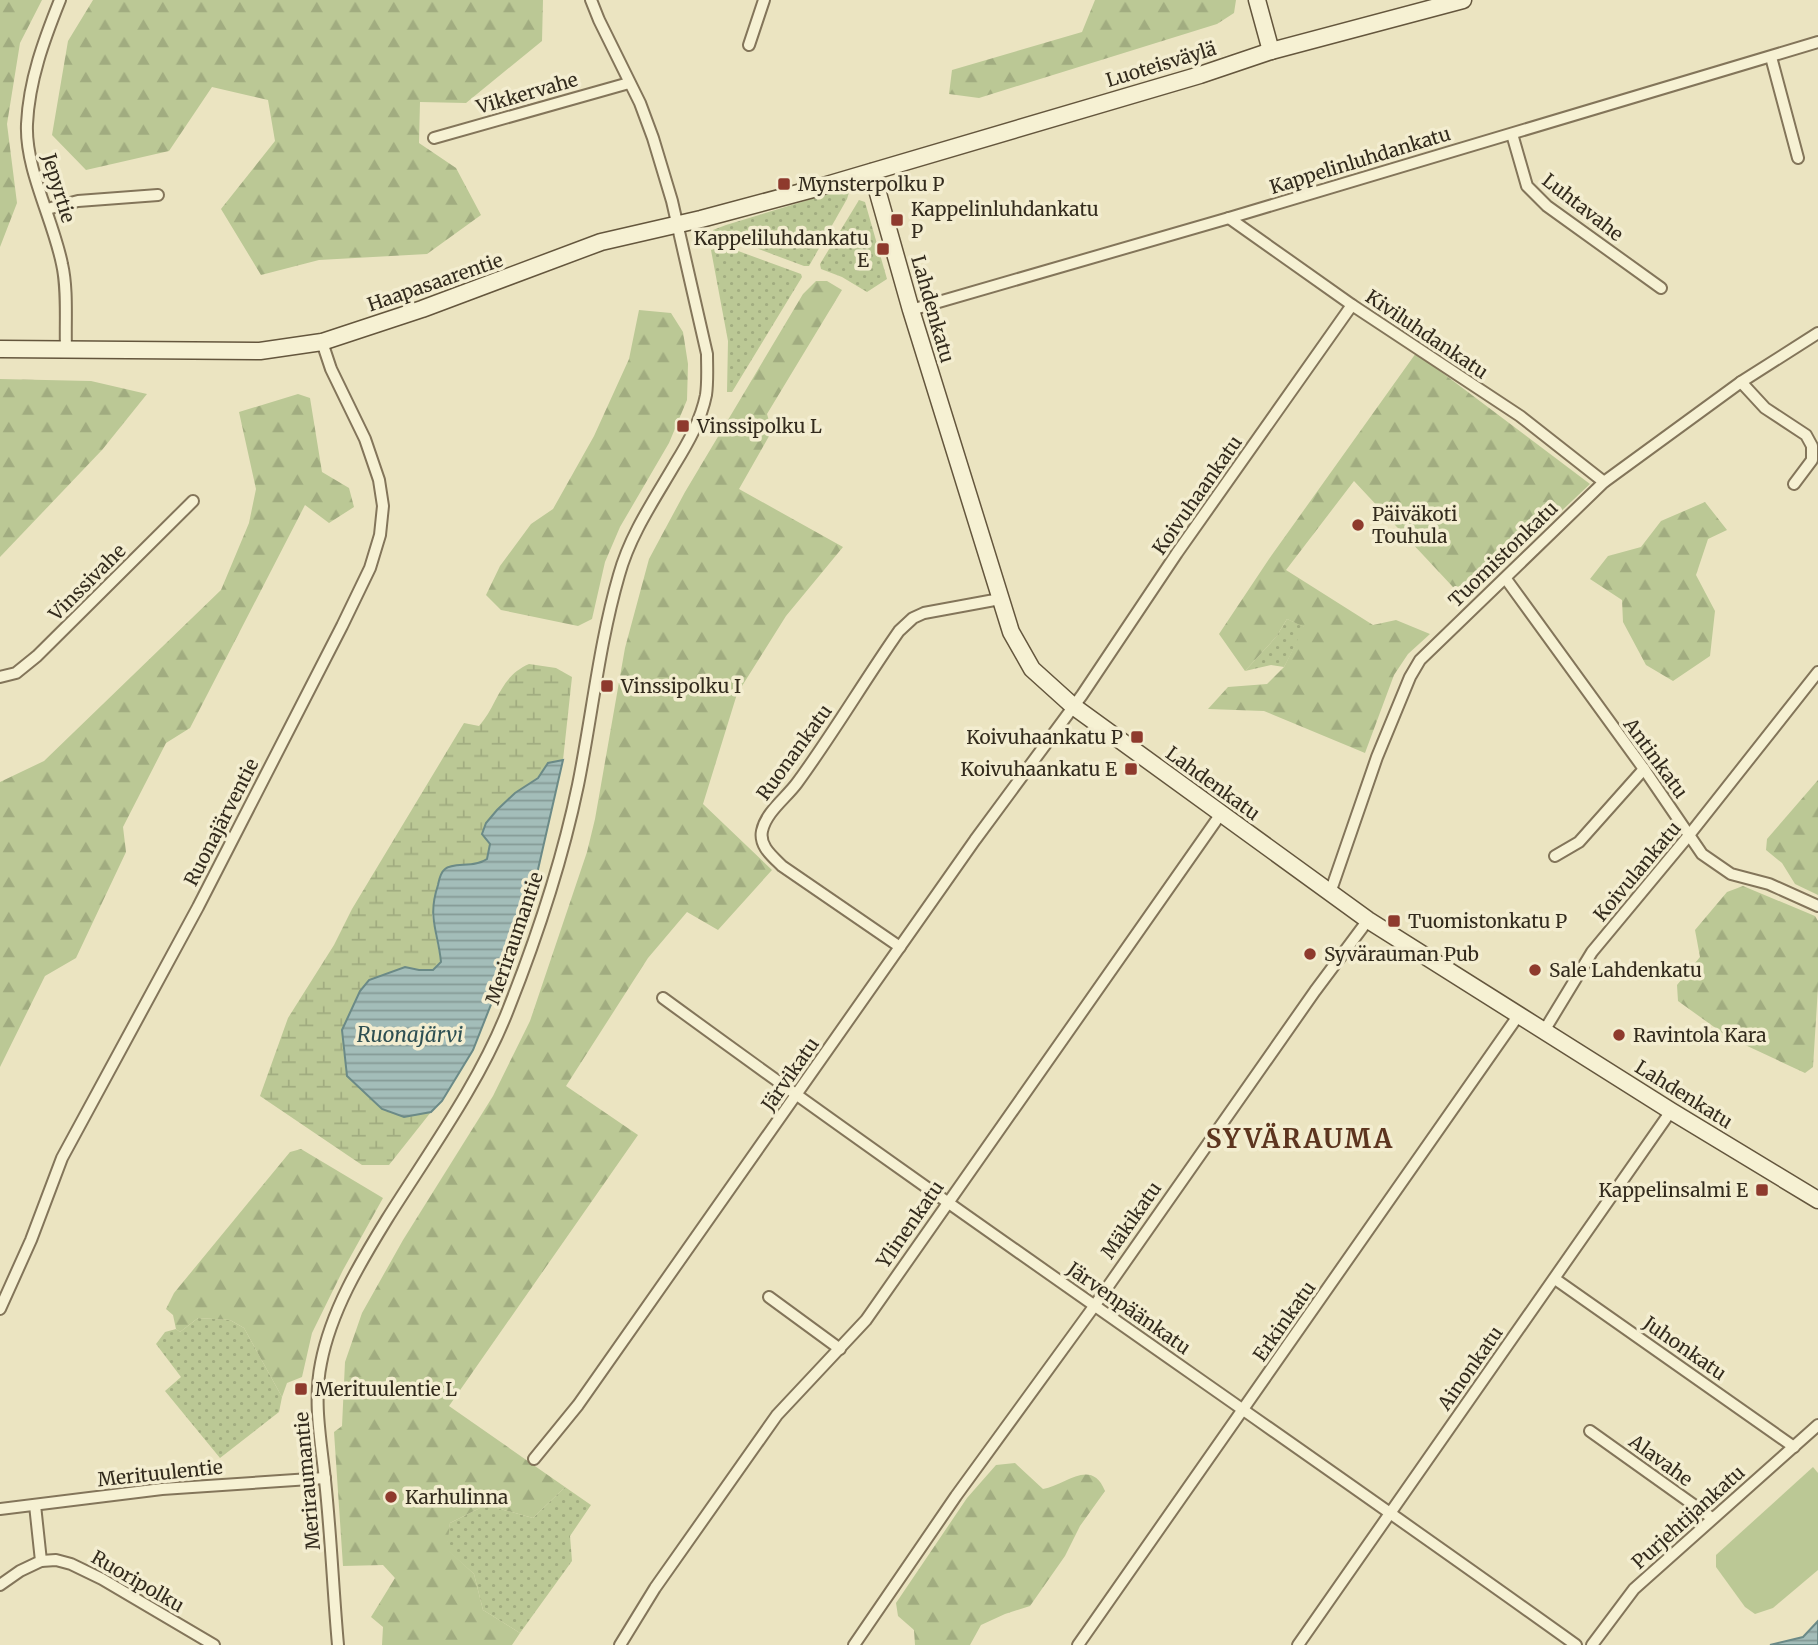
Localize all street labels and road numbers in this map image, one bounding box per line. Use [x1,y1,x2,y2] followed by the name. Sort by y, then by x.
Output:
[1103,36,1219,92] street label: Luoteisväylä
[473,67,581,119] street label: Vikkervahe
[1267,121,1453,199] street label: Kappelinluhdankatu
[37,149,81,226] street label: Jepyrtie
[1538,168,1628,246] street label: Luhtavahe
[364,248,506,316] street label: Haapasaarentie
[906,253,960,366] street label: Lahdenkatu
[1361,284,1493,384] street label: Kiviluhdankatu
[1147,431,1247,559] street label: Koivuhaankatu
[1443,496,1563,612] street label: Tuomistonkatu
[43,539,130,626] street label: Vinssivahe
[751,699,837,805] street label: Ruonankatu
[1618,712,1693,803] street label: Antinkatu
[1161,741,1265,825] street label: Lahdenkatu
[179,754,263,890] street label: Ruonajärventie
[1588,816,1686,926] street label: Koivulankatu
[480,869,548,1007] street label: Meriraumantie
[755,1033,824,1116] street label: Järvikatu
[1631,1055,1737,1134] street label: Lahdenkatu
[871,1176,949,1273] street label: Ylinenkatu
[1096,1177,1166,1263] street label: Mäkikatu
[1062,1256,1195,1359] street label: Järvenpäänkatu
[1248,1276,1320,1366] street label: Erkinkatu
[1638,1310,1731,1385] street label: Juhonkatu
[1432,1321,1508,1416] street label: Ainonkatu
[289,1411,325,1551] street label: Meriraumantie
[1624,1428,1698,1491] street label: Alavahe
[96,1454,224,1492] street label: Merituulentie
[1627,1460,1749,1574] street label: Purjehtijankatu
[87,1545,189,1617] street label: Ruoripolku

